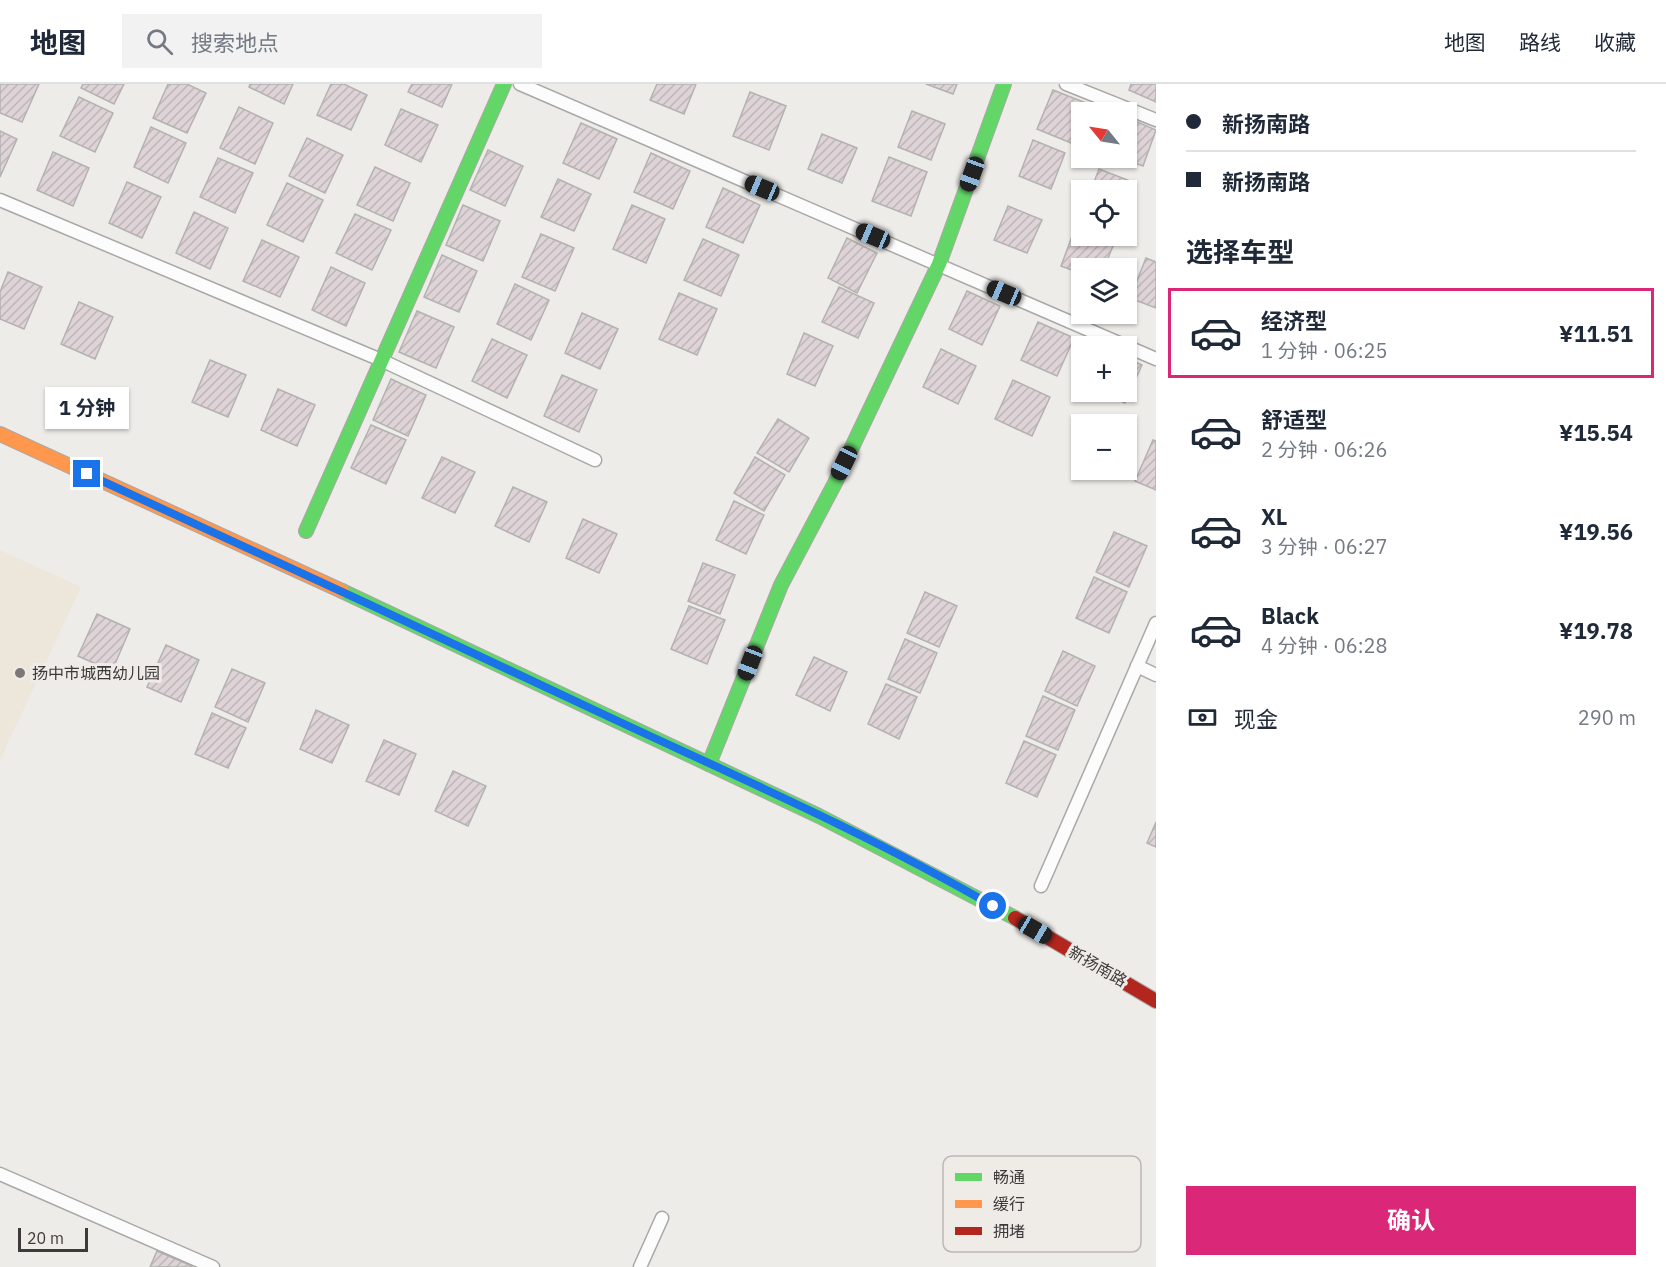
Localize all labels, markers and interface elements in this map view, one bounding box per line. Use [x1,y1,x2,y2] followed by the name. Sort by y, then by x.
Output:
[122,14,542,68] search box
[30,24,86,61] text: 地图
[143,25,176,58] icon: search
[191,28,279,57] text: 搜索地点
[1444,28,1486,56] text: 地图
[1519,28,1561,56] text: 路线
[1594,28,1636,56] text: 收藏
[1071,102,1137,168] north arrow
[1071,102,1137,480] map controls
[1222,109,1310,138] text: 新扬南路
[957,154,987,194] car
[1222,167,1310,196] text: 新扬南路
[742,173,782,203] car
[1071,180,1137,246] button: locate
[853,221,893,251] car
[1186,234,1294,269] text: 选择车型
[1071,258,1137,324] button: layers
[984,278,1024,308] car
[1189,306,1243,360] icon: car
[1261,306,1327,335] text: 经济型
[1559,319,1633,348] text: ¥11.51
[1071,336,1137,402] button: +
[1261,337,1388,364] text: 1 分钟 · 06:25
[45,387,129,429] callout: 1 分钟
[59,394,115,421] text: 1 分钟
[1189,405,1243,459] icon: car
[1261,405,1327,434] text: 舒适型
[1071,414,1137,480] button: −
[1559,418,1633,447] text: ¥15.54
[1261,436,1388,463] text: 2 分钟 · 06:26
[828,443,860,483] car
[73,460,100,487] route end
[1261,502,1287,531] text: XL
[1189,504,1243,558] icon: car
[1559,517,1633,546] text: ¥19.56
[1261,533,1388,560] text: 3 分钟 · 06:27
[1261,601,1319,630] text: Black
[1189,603,1243,657] icon: car
[1559,616,1633,645] text: ¥19.78
[1261,632,1388,659] text: 4 分钟 · 06:28
[735,643,765,683] car
[32,663,160,683] place label: 扬中市城西幼儿园
[13,666,27,680] marker: 扬中市城西幼儿园
[1186,701,1219,734] icon: cash
[1234,704,1278,733] text: 现金
[1578,704,1636,731] text: 290 m
[979,892,1006,919] route start
[1015,913,1055,947] car
[1065,941,1131,991] street label: 新扬南路
[943,1156,1141,1252] legend
[993,1167,1025,1187] text: 畅通
[1186,1186,1636,1255] button: 确认
[993,1194,1025,1214] text: 缓行
[993,1221,1025,1241] text: 拥堵
[18,1225,88,1252] scale bar
[27,1228,64,1248] text: 20 m

